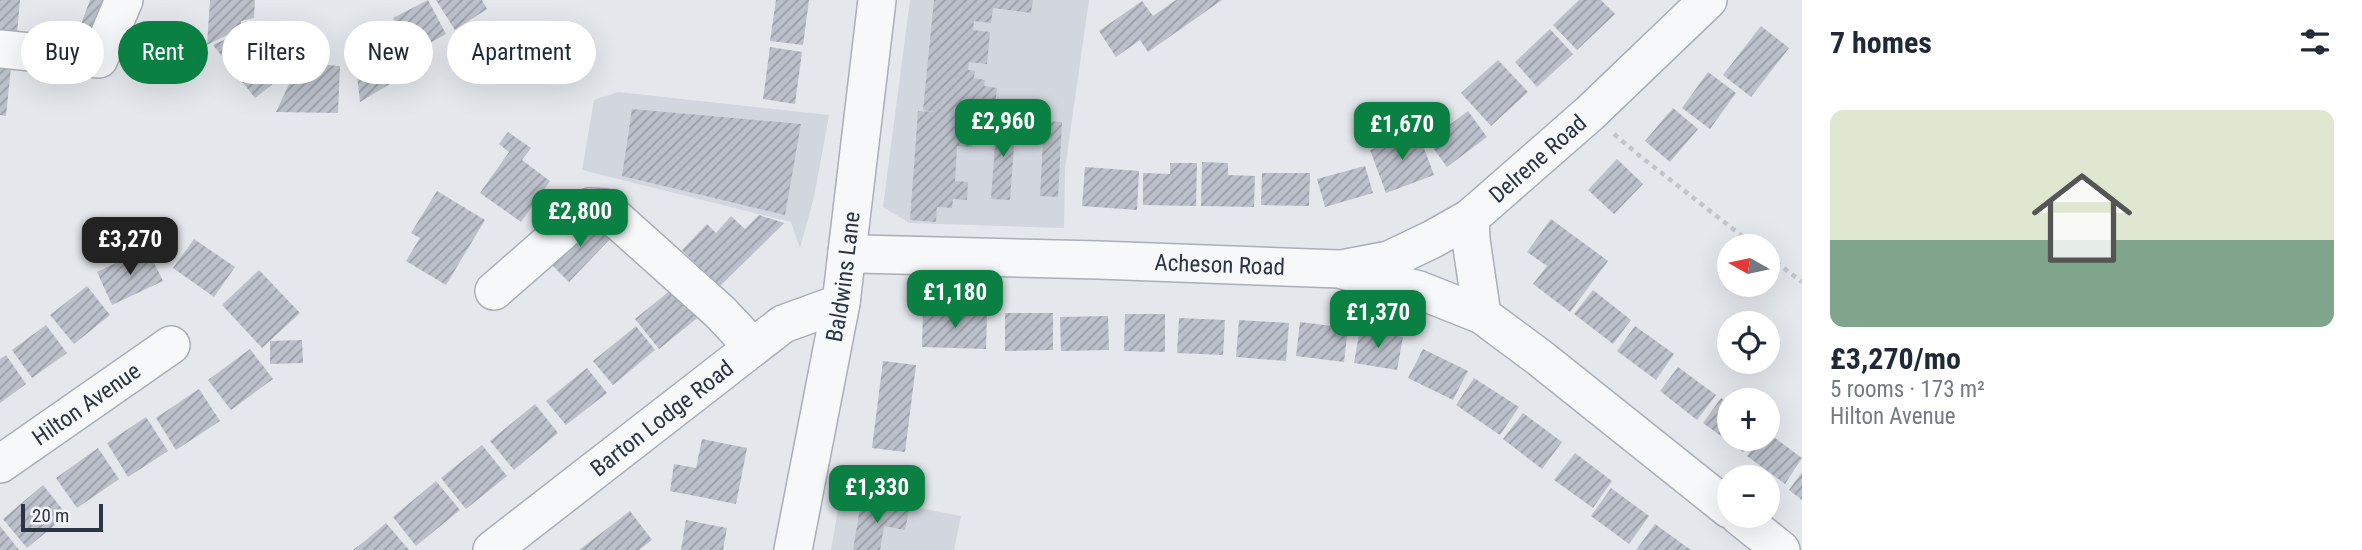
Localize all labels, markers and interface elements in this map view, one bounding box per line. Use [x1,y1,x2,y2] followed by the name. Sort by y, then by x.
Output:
[21,21,104,84] chip: Buy
[118,21,208,84] chip: Rent
[222,21,330,84] chip: Filters
[344,21,433,84] chip: New
[447,21,596,84] chip: Apartment
[2296,23,2334,61] icon: filters
[1830,25,1932,60] text: 7 homes
[946,100,1060,159] pin: £2,960
[1345,102,1459,162] pin: £1,670
[971,108,1035,135] text: £2,960
[1484,109,1592,209] street label: Delrene Road
[1370,111,1434,138] text: £1,670
[2019,155,2145,281] icon: home
[523,190,637,249] pin: £2,800
[548,198,612,225] text: £2,800
[821,210,866,344] street label: Baldwins Lane
[73,218,187,277] pin: £3,270
[98,226,162,253] text: £3,270
[1717,234,1780,298] north arrow
[1717,234,1780,528] map controls
[1154,249,1285,281] street label: Acheson Road
[898,270,1012,330] pin: £1,180
[923,279,987,306] text: £1,180
[1321,290,1435,350] pin: £1,370
[1346,299,1410,326] text: £1,370
[1717,311,1780,374] button: locate
[1830,341,1961,376] text: £3,270/mo
[585,355,739,482] street label: Barton Lodge Road
[27,357,146,451] street label: Hilton Avenue
[1830,376,1985,403] text: 5 rooms · 173 m²
[1717,388,1780,451] button: +
[1830,403,1956,430] text: Hilton Avenue
[1717,465,1780,528] button: −
[820,466,934,525] pin: £1,330
[845,474,909,501] text: £1,330
[21,501,103,533] scale bar
[32,504,69,527] text: 20 m

